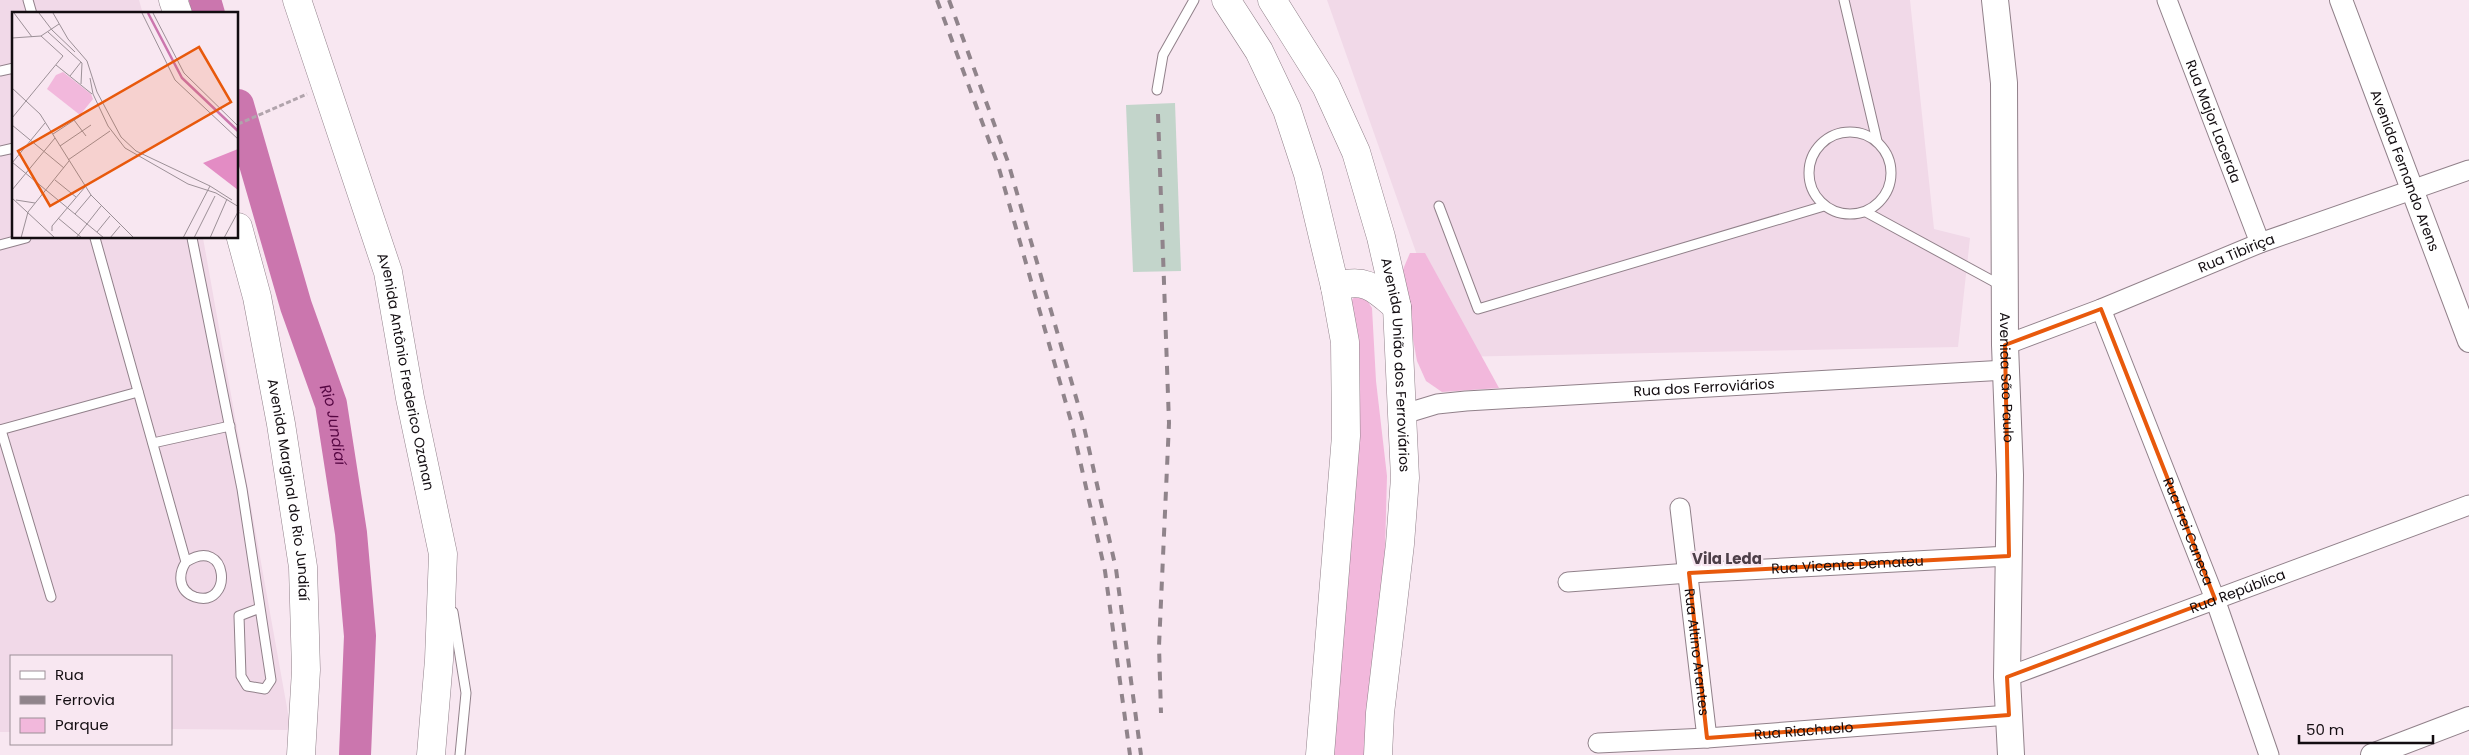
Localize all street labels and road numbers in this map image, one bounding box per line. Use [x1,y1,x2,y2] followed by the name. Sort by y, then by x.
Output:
[2181,57,2246,186] street label: Rua Major Lacerda
[2365,87,2444,254] street label: Avenida Fernando Arens
[2195,229,2277,278] street label: Rua Tibiriça
[372,250,439,492] street label: Avenida Antônio Frederico Ozanan
[1376,256,1415,473] street label: Avenida União dos Ferroviários
[1995,312,2019,443] street label: Avenida São Paulo
[1633,373,1775,401] street label: Rua dos Ferroviários
[263,377,314,602] street label: Avenida Marginal do Rio Jundiaí
[2158,474,2219,589] street label: Rua Frei Caneca
[1771,551,1924,579] street label: Rua Vicente Demateu
[2187,564,2288,618] street label: Rua República
[1680,587,1714,717] street label: Rua Altino Arantes
[1753,717,1854,744] street label: Rua Riachuelo

